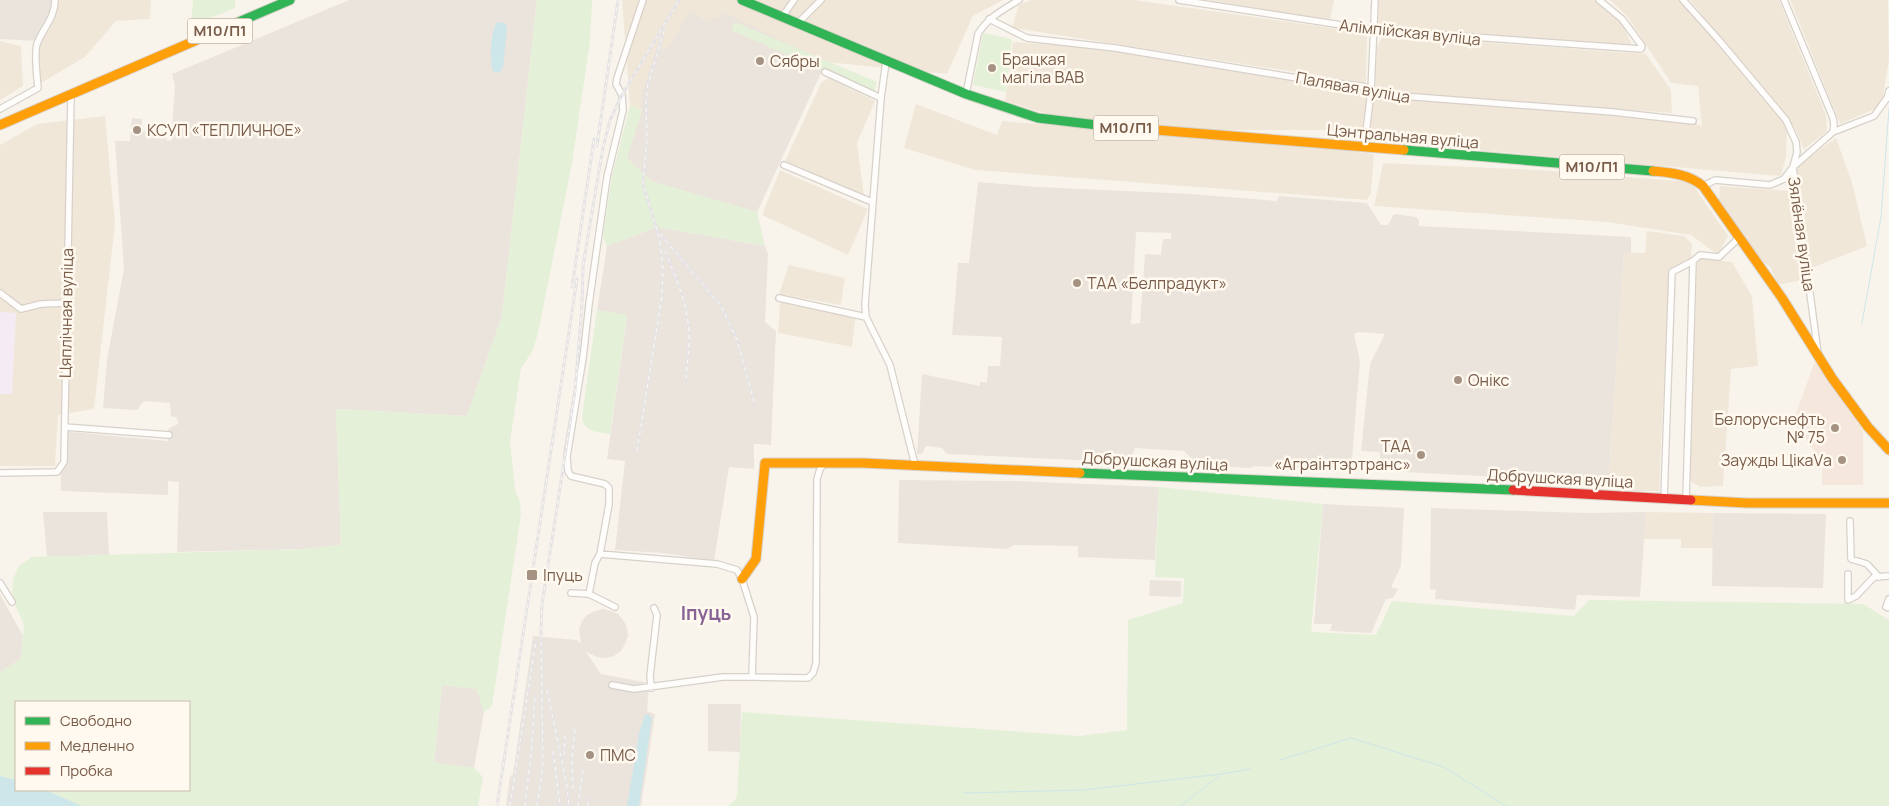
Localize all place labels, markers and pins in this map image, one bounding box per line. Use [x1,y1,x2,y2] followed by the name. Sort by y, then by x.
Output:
[1002,48,1084,88] place label: Брацкая магіла ВАВ
[770,50,820,72] place label: Сябры
[754,55,766,67] marker: Сябры
[986,62,998,74] marker: Брацкая магіла ВАВ
[147,119,302,141] place label: КСУП «ТЕПЛИЧНОЕ»
[131,124,143,136] marker: КСУП «ТЕПЛИЧНОЕ»
[1087,272,1227,294] place label: ТАА «Белпрадукт»
[1071,277,1083,289] marker: ТАА «Белпрадукт»
[1468,369,1510,391] place label: Онікс
[1452,374,1464,386] marker: Онікс
[1714,408,1825,448] place label: Белоруснефть № 75
[1829,422,1841,434] marker: Белоруснефть № 75
[1274,435,1411,475] place label: ТАА «Аграінтэртранс»
[1415,449,1427,461] marker: ТАА «Аграінтэртранс»
[1721,449,1832,471] place label: Заужды ЦікаVа
[1836,454,1848,466] marker: Заужды ЦікаVа
[543,564,583,586] place label: Іпуць
[525,568,539,582] marker: Іпуць
[600,744,636,766] place label: ПМС
[584,749,596,761] marker: ПМС

